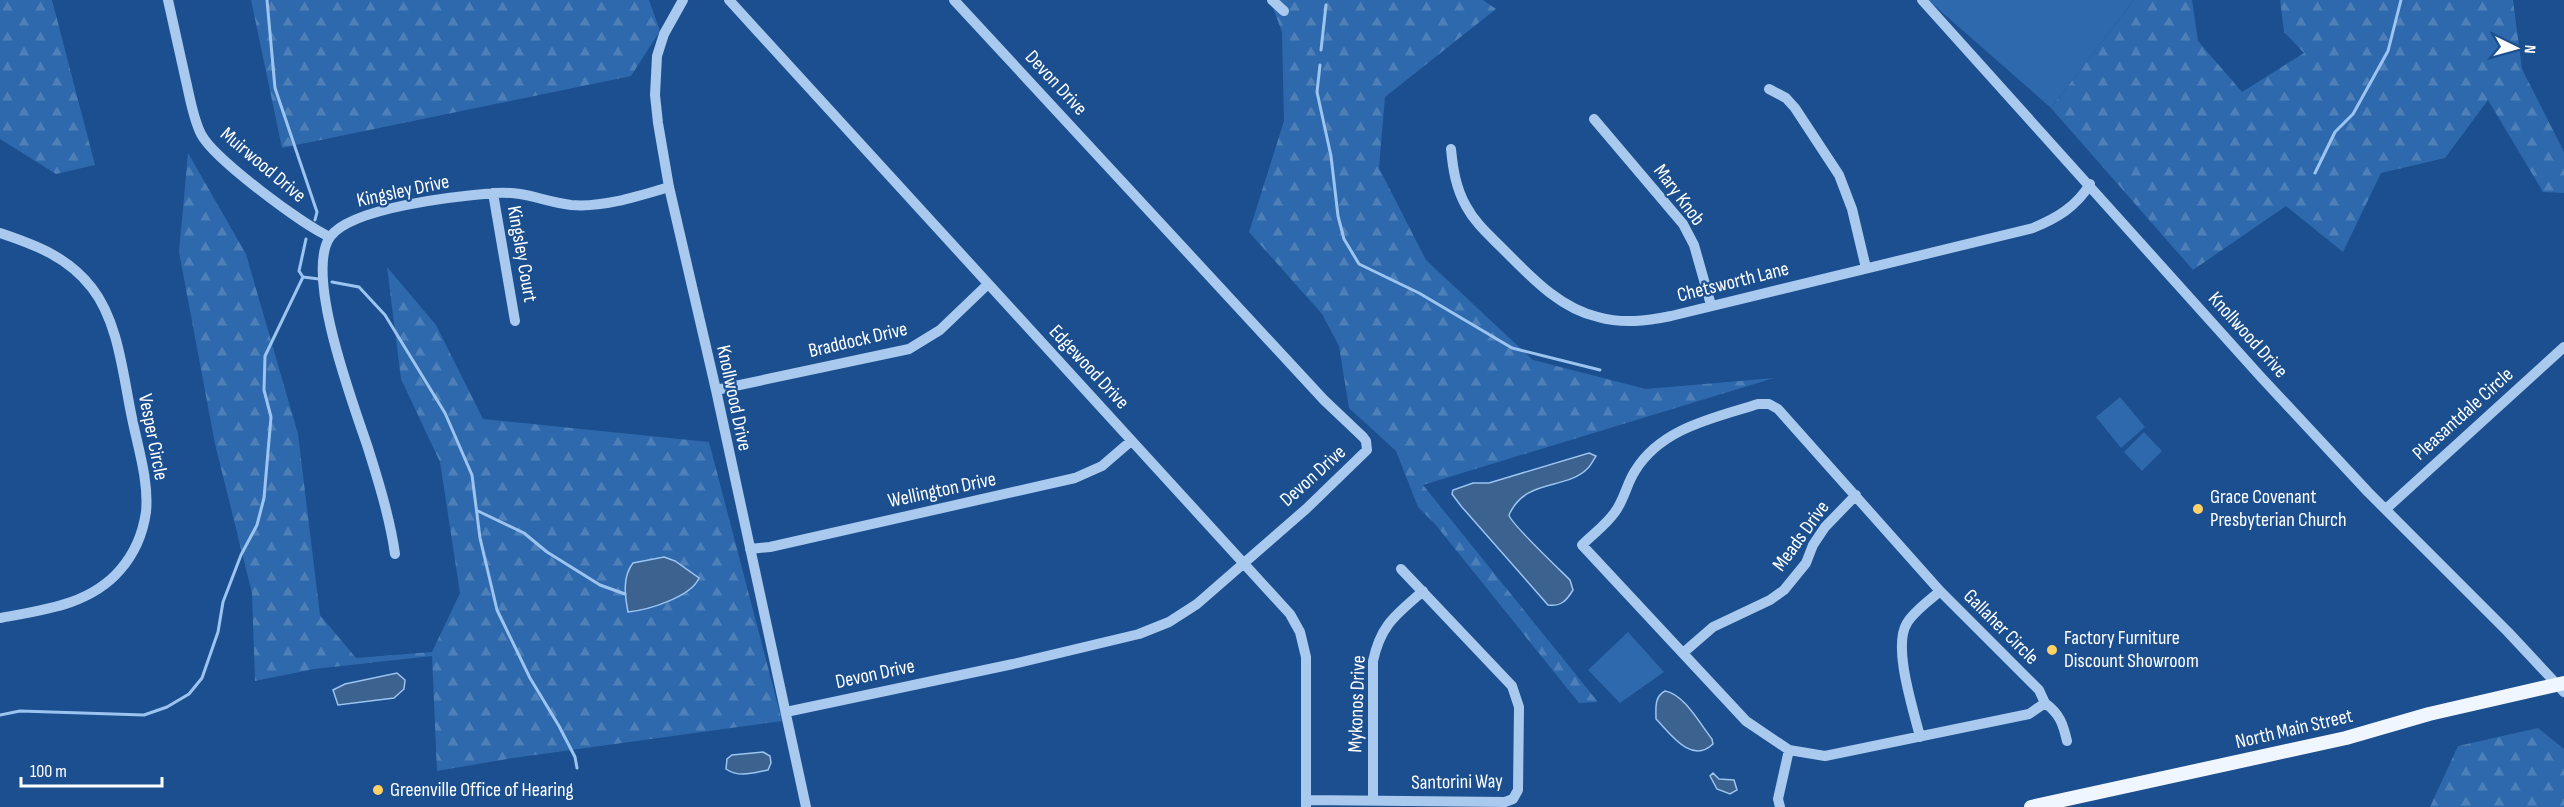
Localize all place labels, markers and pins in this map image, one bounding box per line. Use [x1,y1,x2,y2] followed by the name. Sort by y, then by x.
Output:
[2210,485,2347,532] place label: Grace Covenant Presbyterian Church
[2191,502,2205,516] marker: Grace Covenant Presbyterian Church
[2064,626,2199,673] place label: Factory Furniture Discount Showroom
[2045,643,2059,657] marker: Factory Furniture Discount Showroom
[390,778,573,802] place label: Greenville Office of Hearing
[371,783,385,797] marker: Greenville Office of Hearing

